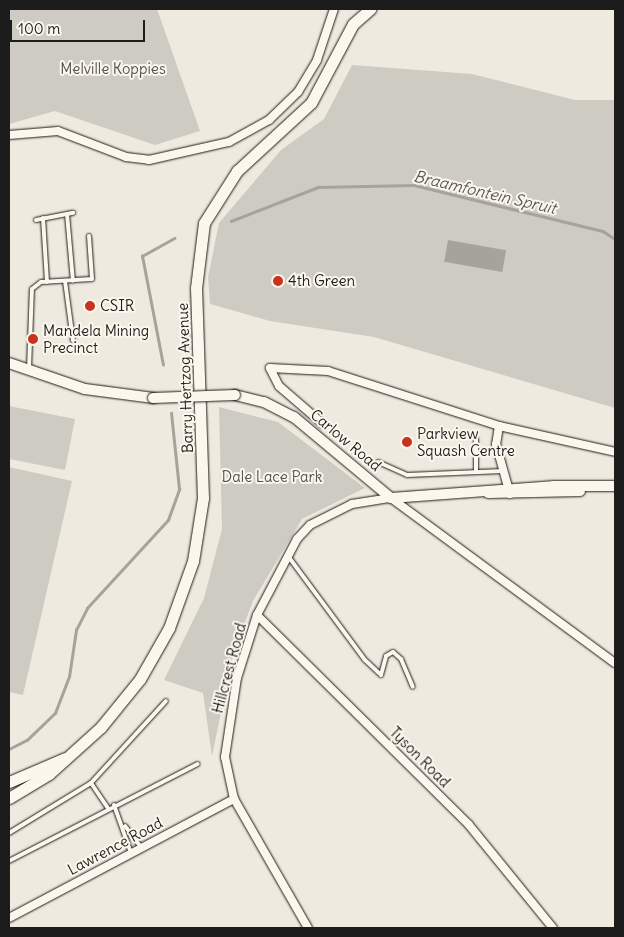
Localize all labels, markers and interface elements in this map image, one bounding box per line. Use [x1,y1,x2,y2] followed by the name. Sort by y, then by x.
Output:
[12,10,148,42] scale bar
[18,19,60,38] text: 100 m
[60,60,166,78] park label: Melville Koppies
[412,166,558,218] water label: Braamfontein Spruit
[288,272,355,290] place label: 4th Green
[272,275,284,287] marker: 4th Green
[100,297,134,315] place label: CSIR
[84,300,96,312] marker: CSIR
[173,303,197,453] street label: Barry Hertzog Avenue
[43,321,149,356] place label: Mandela Mining Precinct
[27,333,39,345] marker: Mandela Mining Precinct
[307,405,385,475] street label: Carlow Road
[417,424,515,459] place label: Parkview Squash Centre
[401,436,413,448] marker: Parkview Squash Centre
[222,468,322,486] park label: Dale Lace Park
[208,621,250,715] street label: Hillcrest Road
[386,723,454,791] street label: Tyson Road
[64,813,166,879] street label: Lawrence Road

